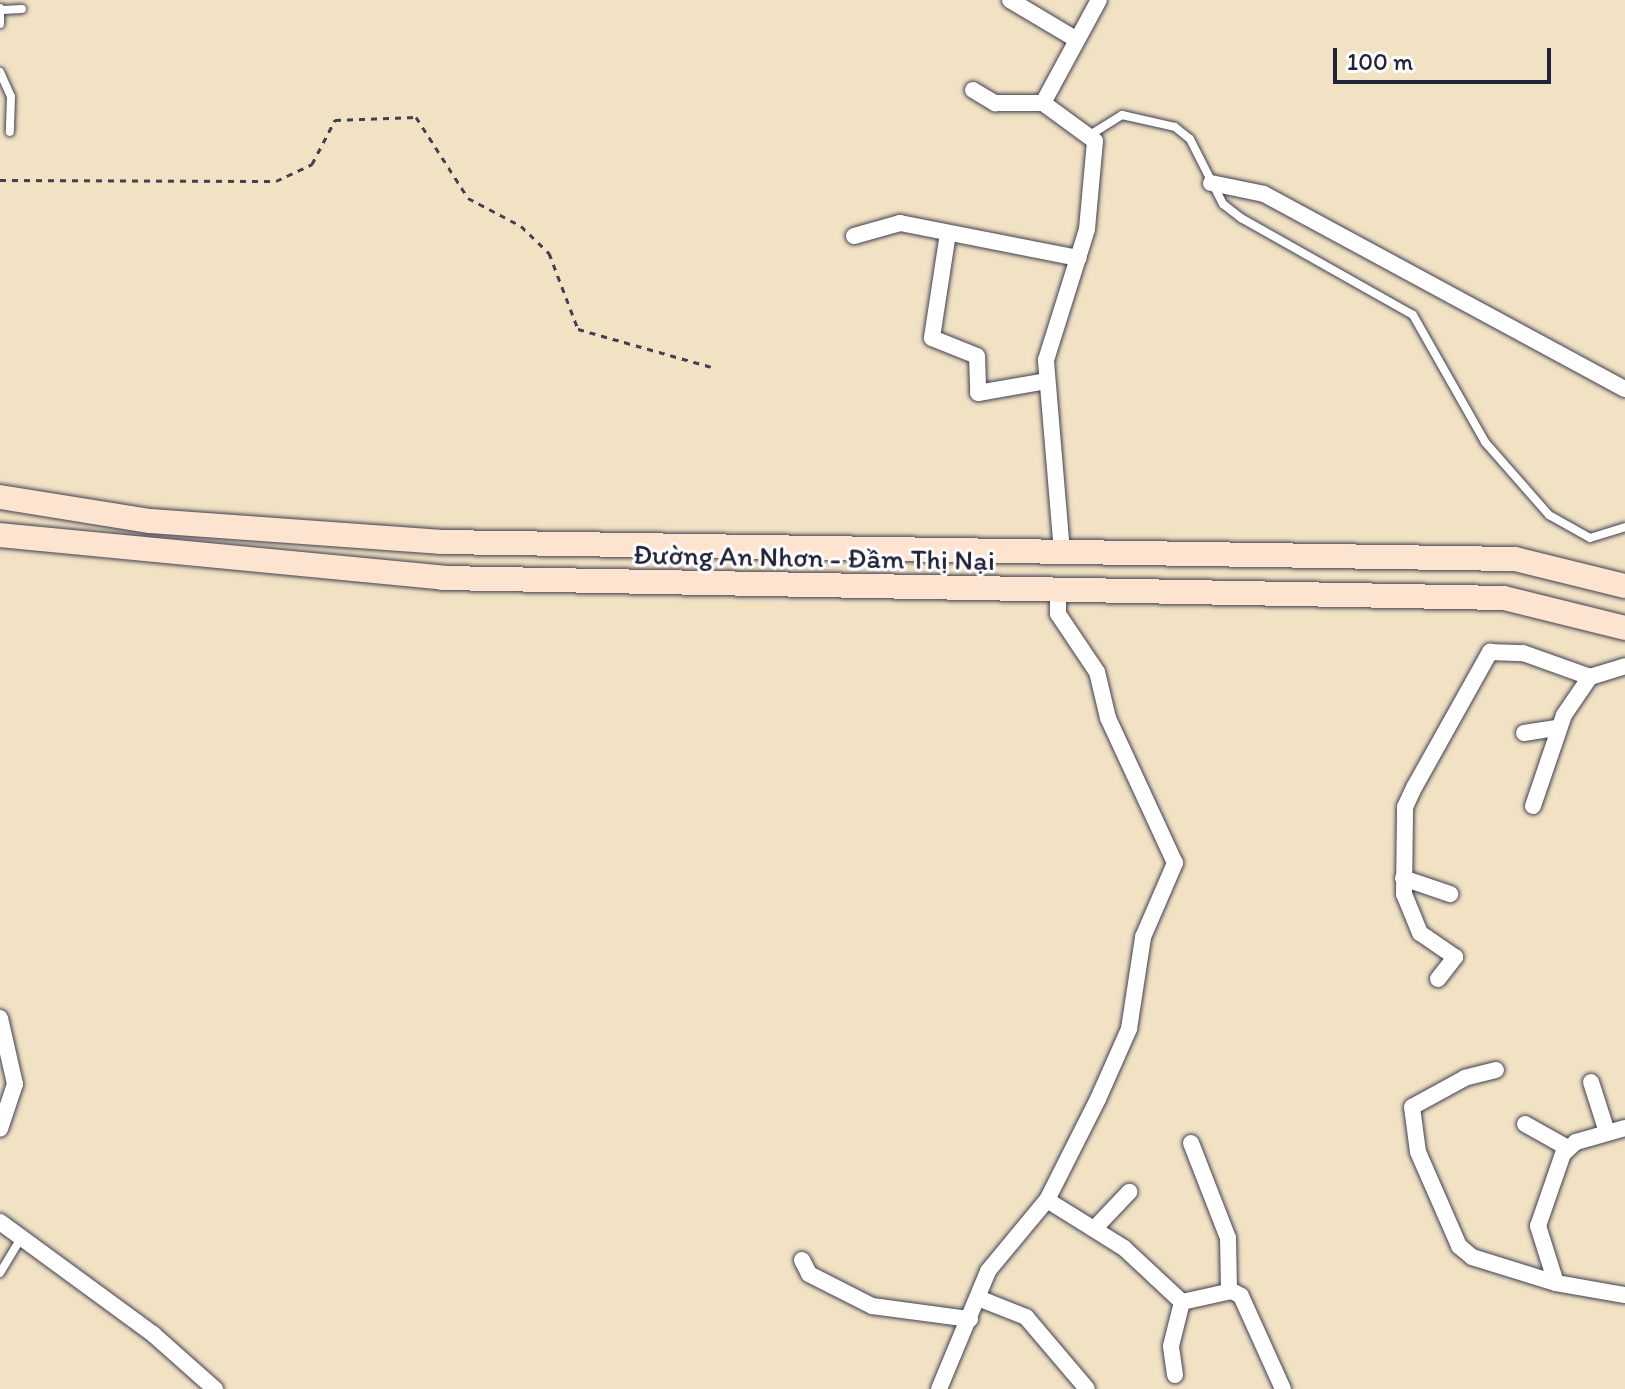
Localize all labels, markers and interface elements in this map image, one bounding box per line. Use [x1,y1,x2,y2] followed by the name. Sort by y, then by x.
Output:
[1337,32,1555,82] scale bar
[1347,47,1413,76] text: 100 m
[632,537,996,577] street label: Đường An Nhơn - Đầm Thị Nại

